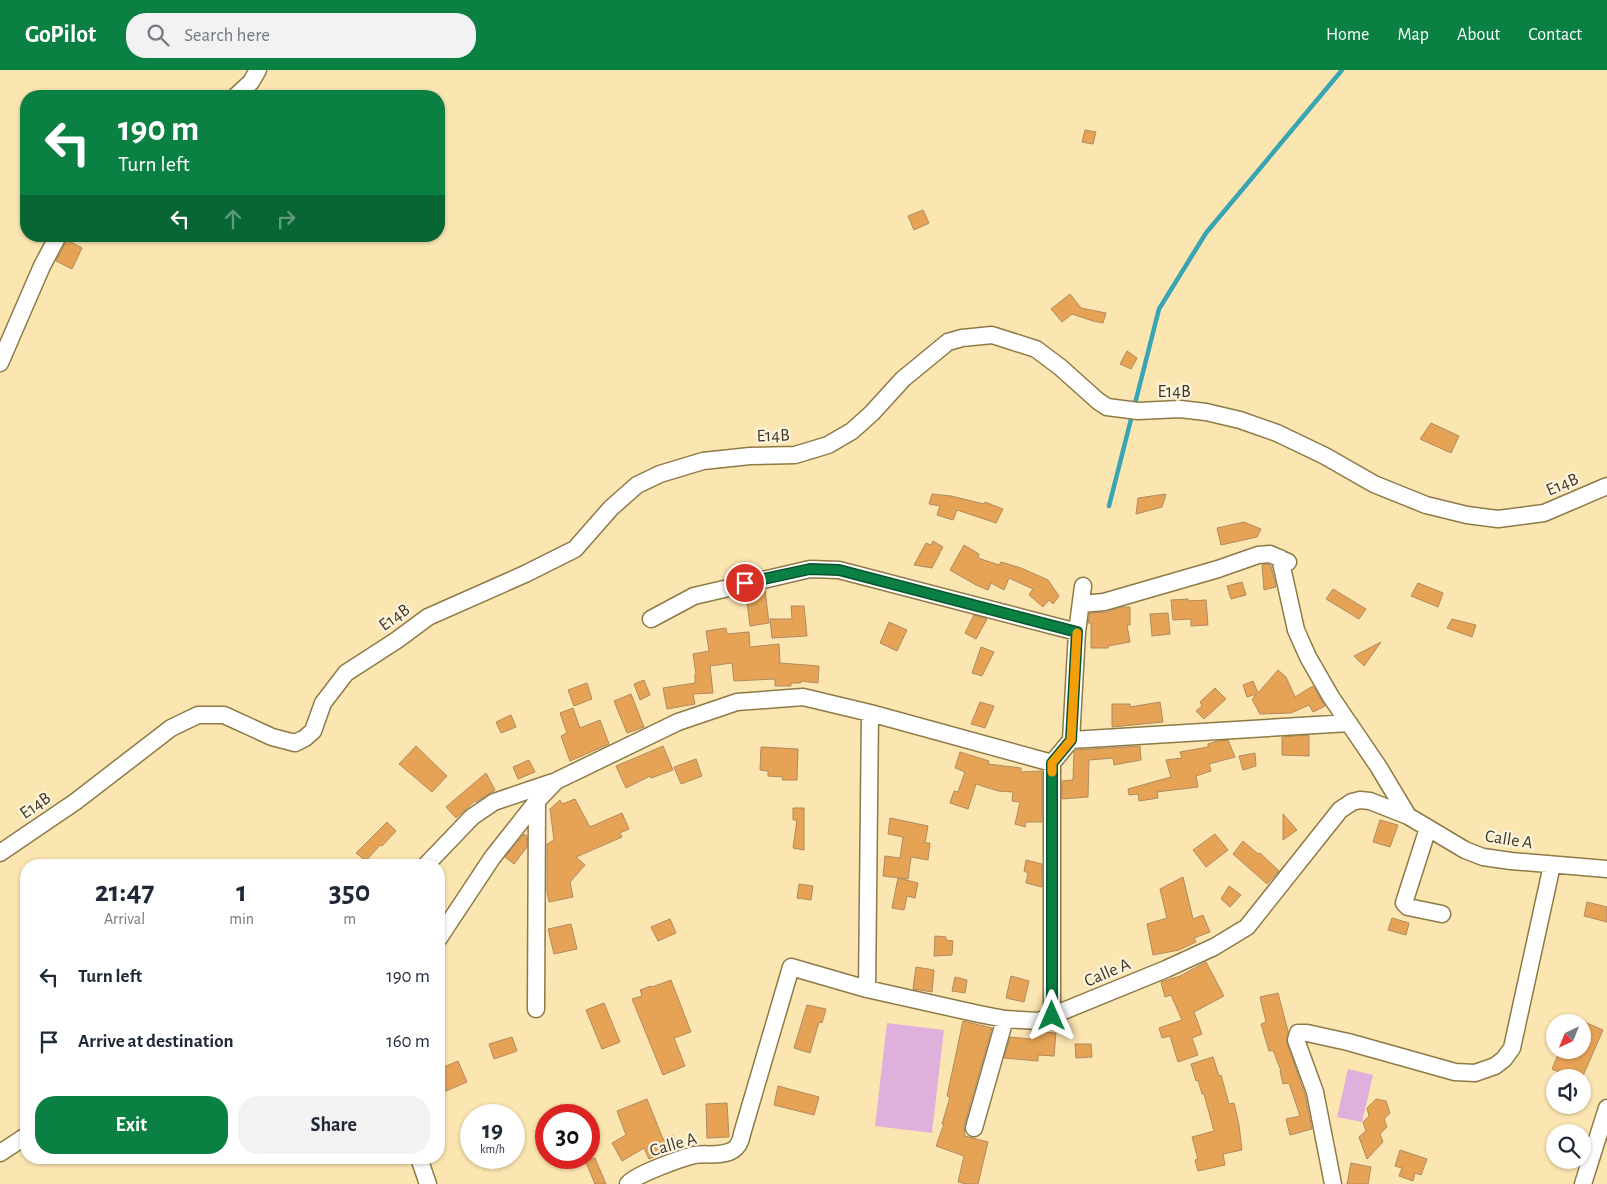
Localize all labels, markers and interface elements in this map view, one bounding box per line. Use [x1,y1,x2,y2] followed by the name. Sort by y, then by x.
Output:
[126,13,476,58] search box
[144,21,172,49] icon: search
[25,23,96,47] text: GoPilot
[184,26,270,45] text: Search here
[1326,26,1369,44] text: Home
[1397,26,1429,44] text: Map
[1457,26,1500,44] text: About
[1528,26,1582,44] text: Contact
[35,110,100,175] icon: left
[118,112,199,147] text: 190 m
[118,153,190,175] text: Turn left
[166,205,194,233] icon: left
[219,205,247,233] icon: ahead
[272,205,300,233] icon: right
[1157,383,1191,401] street label: E14B
[756,426,790,446] street label: E14B
[1544,470,1581,500] street label: E14B
[724,562,766,604] pin
[731,569,759,597] icon: arrive
[376,601,413,635] street label: E14B
[17,789,54,823] street label: E14B
[1484,827,1535,853] street label: Calle A
[95,877,155,907] text: 21:47
[236,877,247,907] text: 1
[329,877,370,907] text: 350
[104,911,145,927] text: Arrival
[229,911,254,927] text: min
[343,911,356,927] text: m
[1082,955,1134,991] street label: Calle A
[35,963,63,991] icon: left
[78,967,142,986] text: Turn left
[386,967,430,986] text: 190 m
[1025,989,1077,1041] position arrow
[1546,1014,1591,1059] north arrow
[1546,1014,1591,1169] map controls
[35,1028,63,1056] icon: arrive
[78,1032,234,1051] text: Arrive at destination
[386,1032,430,1051] text: 160 m
[1546,1069,1591,1114] button: sound
[35,1096,228,1154] button: Exit
[238,1096,430,1154] button: Share
[535,1104,600,1169] speed limit sign: 30
[482,1118,503,1143] text: 19
[1546,1124,1591,1169] button: search
[648,1129,700,1160] street label: Calle A
[480,1143,505,1155] text: km/h

